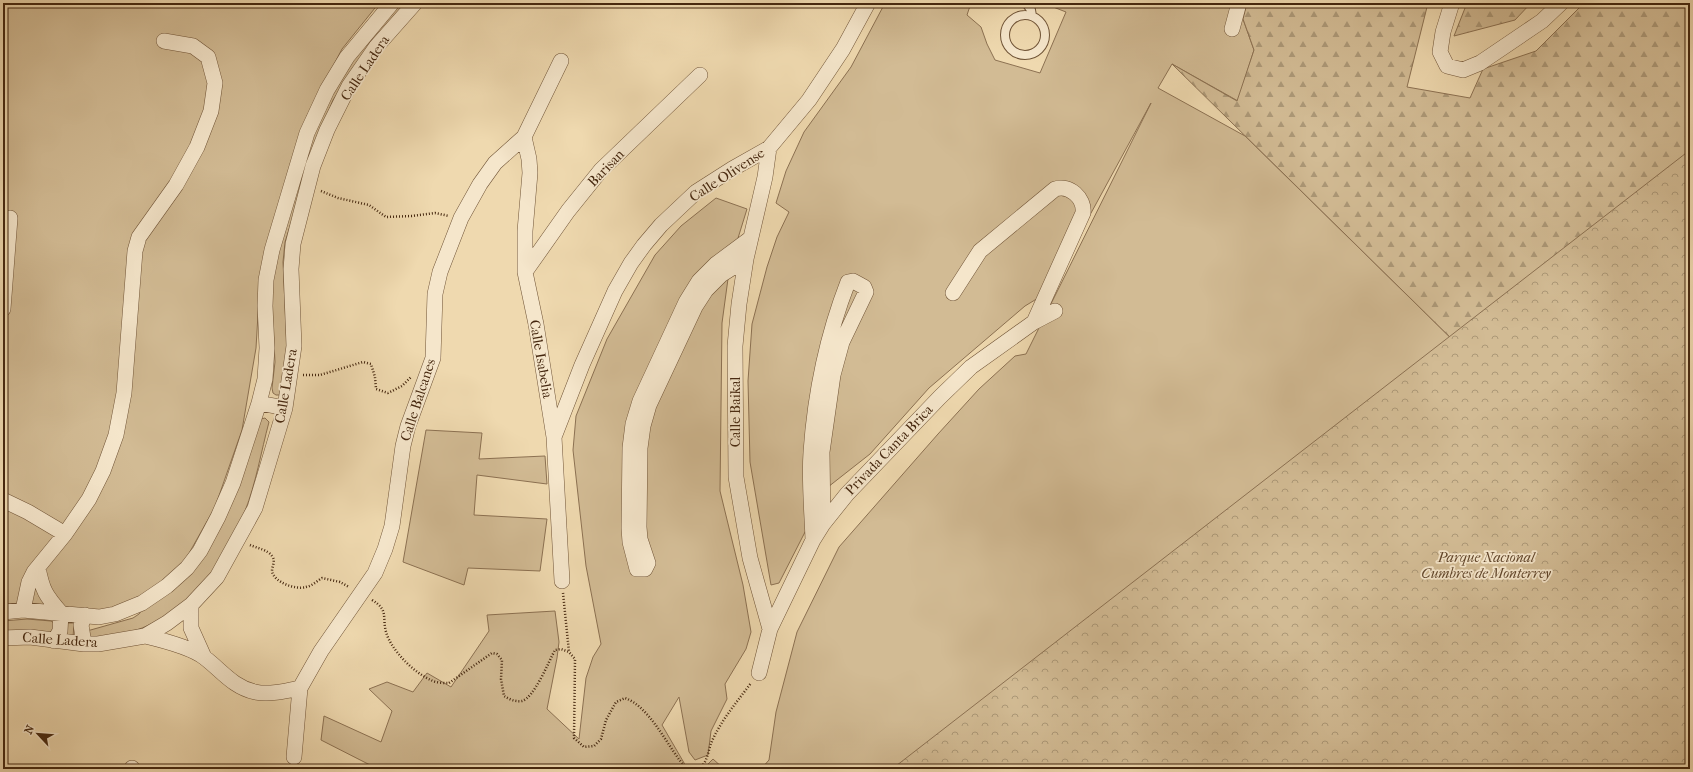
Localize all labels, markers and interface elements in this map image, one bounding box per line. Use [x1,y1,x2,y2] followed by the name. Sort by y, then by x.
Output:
[337,32,393,104] street label: Calle Ladera
[686,144,768,206] street label: Calle Olivense
[584,146,628,190] street label: Barisan
[526,319,556,400] street label: Calle Isabelia
[271,347,301,425] street label: Calle Ladera
[397,357,439,443] street label: Calle Balcanes
[727,377,744,447] street label: Calle Baikal
[842,401,937,499] street label: Privada Canta Brica
[1421,549,1552,582] park label: Parque Nacional Cumbres de Monterrey
[22,629,99,651] street label: Calle Ladera
[18,714,58,754] north arrow
[22,723,37,736] text: N

